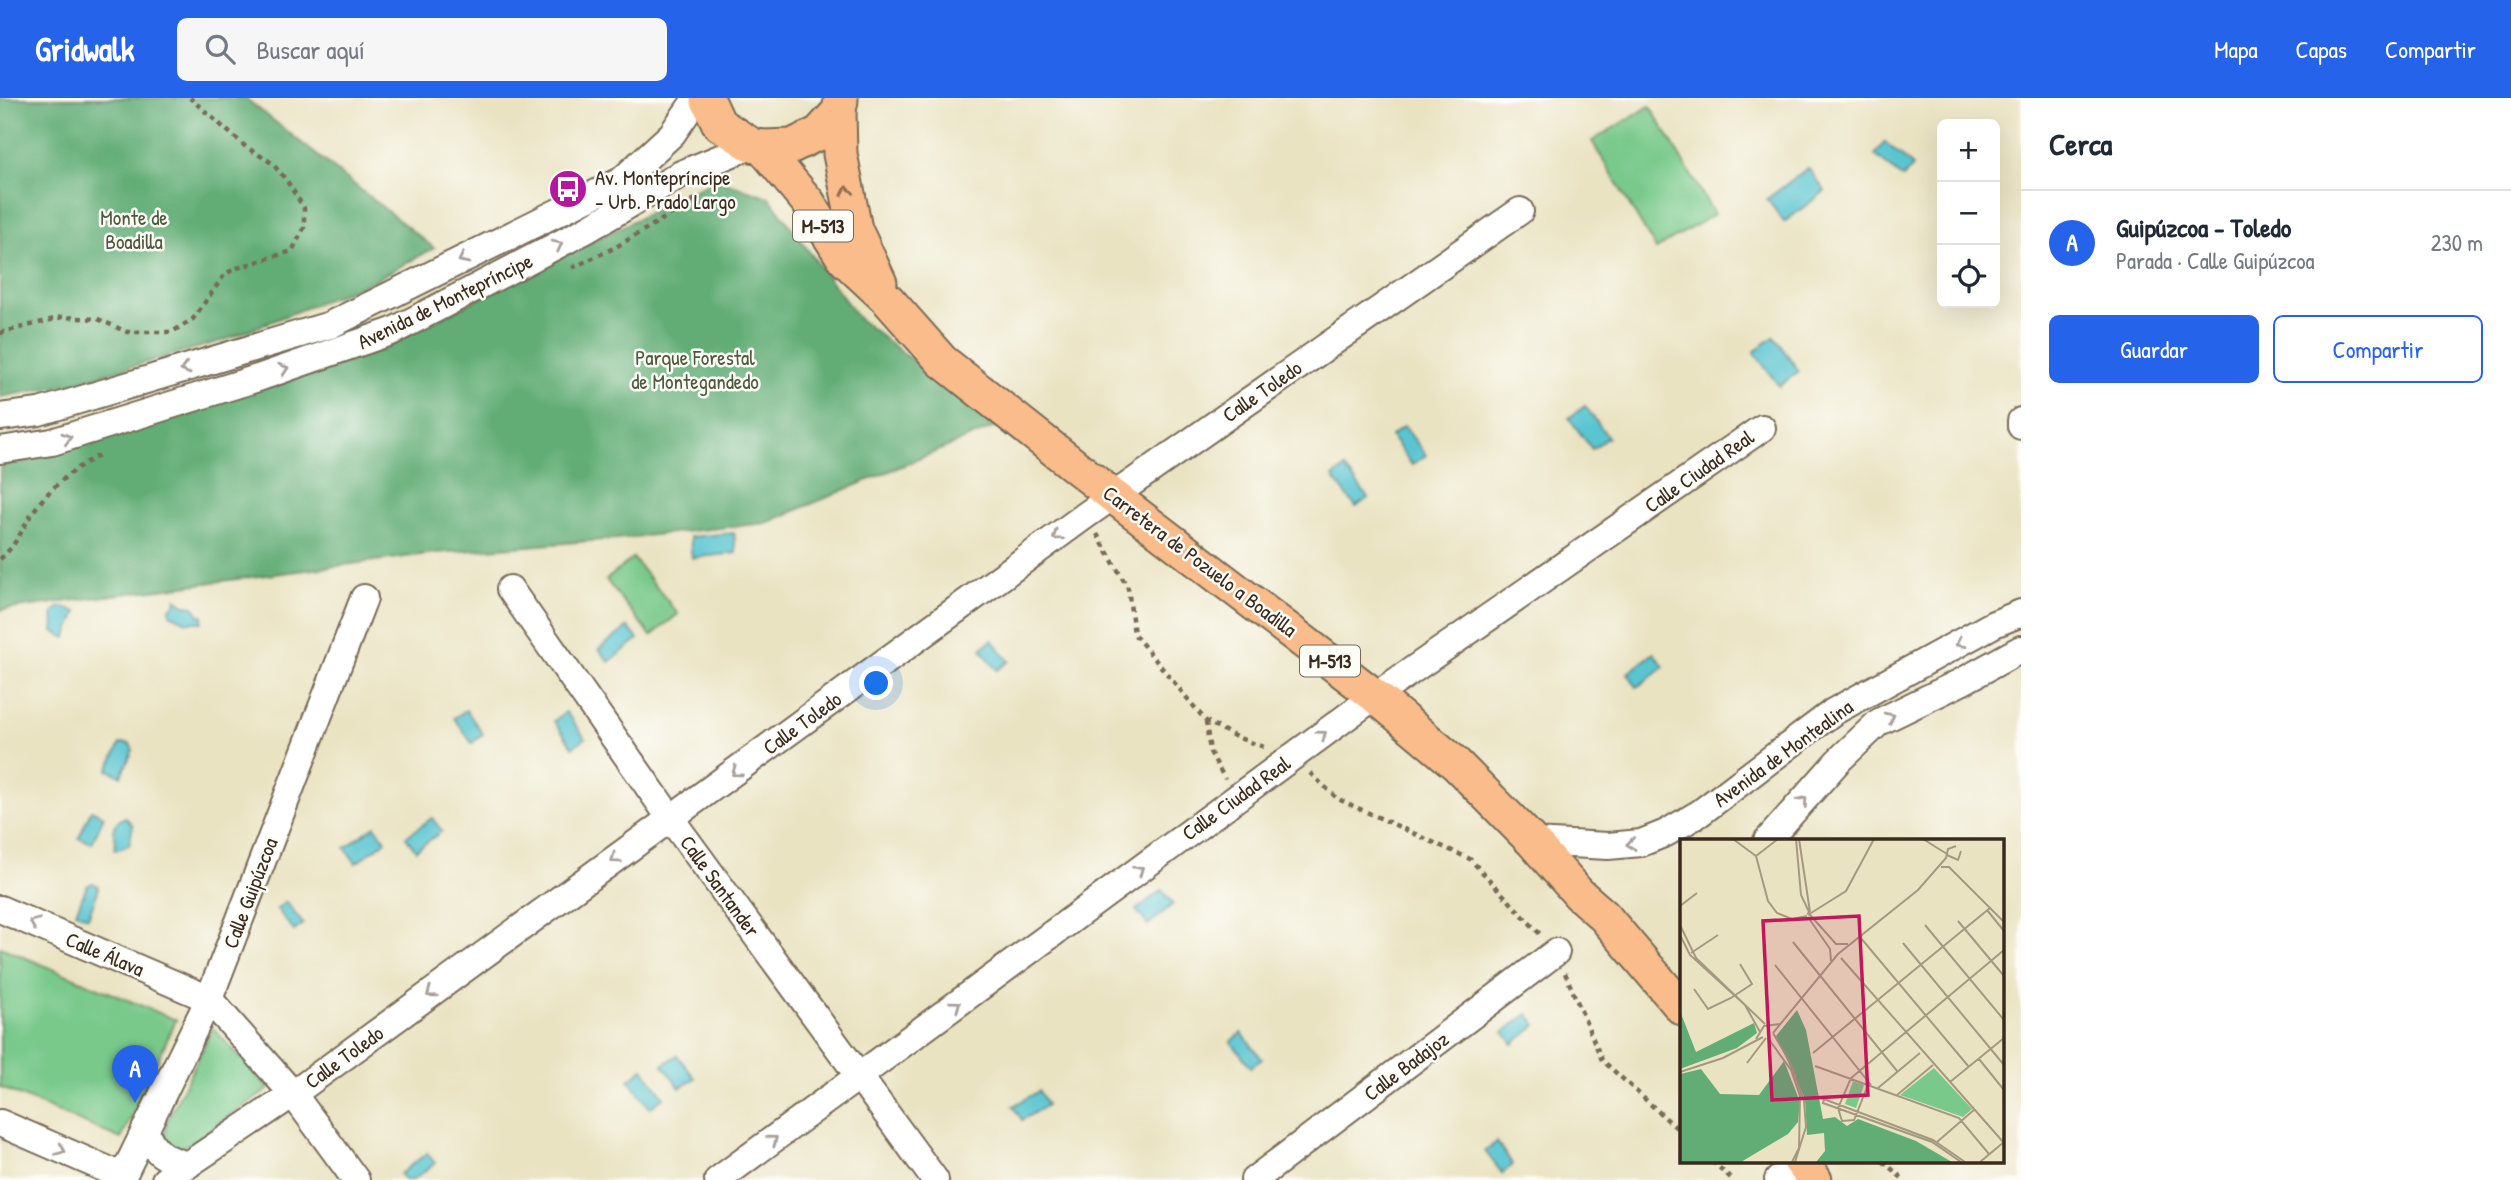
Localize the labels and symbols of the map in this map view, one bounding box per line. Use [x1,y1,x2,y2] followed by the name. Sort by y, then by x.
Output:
[595,163,736,216] place label: Av. Montepríncipe - Urb. Prado Largo
[547,168,589,210] bus stop icon: Av. Montepríncipe - Urb. Prado Largo
[841,185,856,197] one-way arrow
[100,203,168,256] park label: Monte de Boadilla
[793,210,853,242] road number: M-513
[550,240,563,254] one-way arrow
[353,246,537,356] street label: Avenida de Montepríncipe
[458,250,470,264] one-way arrow
[631,343,759,396] park label: Parque Forestal de Montegandedo
[1216,353,1308,429] street label: Calle Toledo
[179,360,191,375] one-way arrow
[277,363,290,377] one-way arrow
[1638,422,1760,520] street label: Calle Ciudad Real
[61,431,73,446] one-way arrow
[1097,478,1303,644] street label: Carretera de Pozuelo a Boadilla
[1053,527,1065,540] one-way arrow
[1954,635,1967,648] one-way arrow
[1300,646,1360,676] road number: M-513
[859,666,893,700] your location
[757,685,847,761] street label: Calle Toledo
[1707,692,1859,814] street label: Avenida de Montealina
[1883,711,1895,725] one-way arrow
[1314,730,1327,743] one-way arrow
[1176,748,1297,847] street label: Calle Ciudad Real
[731,763,744,776] one-way arrow
[1794,796,1807,809] one-way arrow
[673,829,767,943] street label: Calle Santander
[216,833,284,953] street label: Calle Guipúzcoa
[1625,836,1637,851] one-way arrow
[1680,839,2004,1162] inset map
[610,851,623,864] one-way arrow
[1131,865,1144,878] one-way arrow
[29,918,41,932] one-way arrow
[61,924,149,984] street label: Calle Álava
[426,985,439,997] one-way arrow
[948,1001,961,1013] one-way arrow
[299,1019,389,1095] street label: Calle Toledo
[1357,1024,1455,1108] street label: Calle Badajoz
[112,1045,158,1103] pin: A
[765,1135,778,1148] one-way arrow
[54,1142,66,1156] one-way arrow

